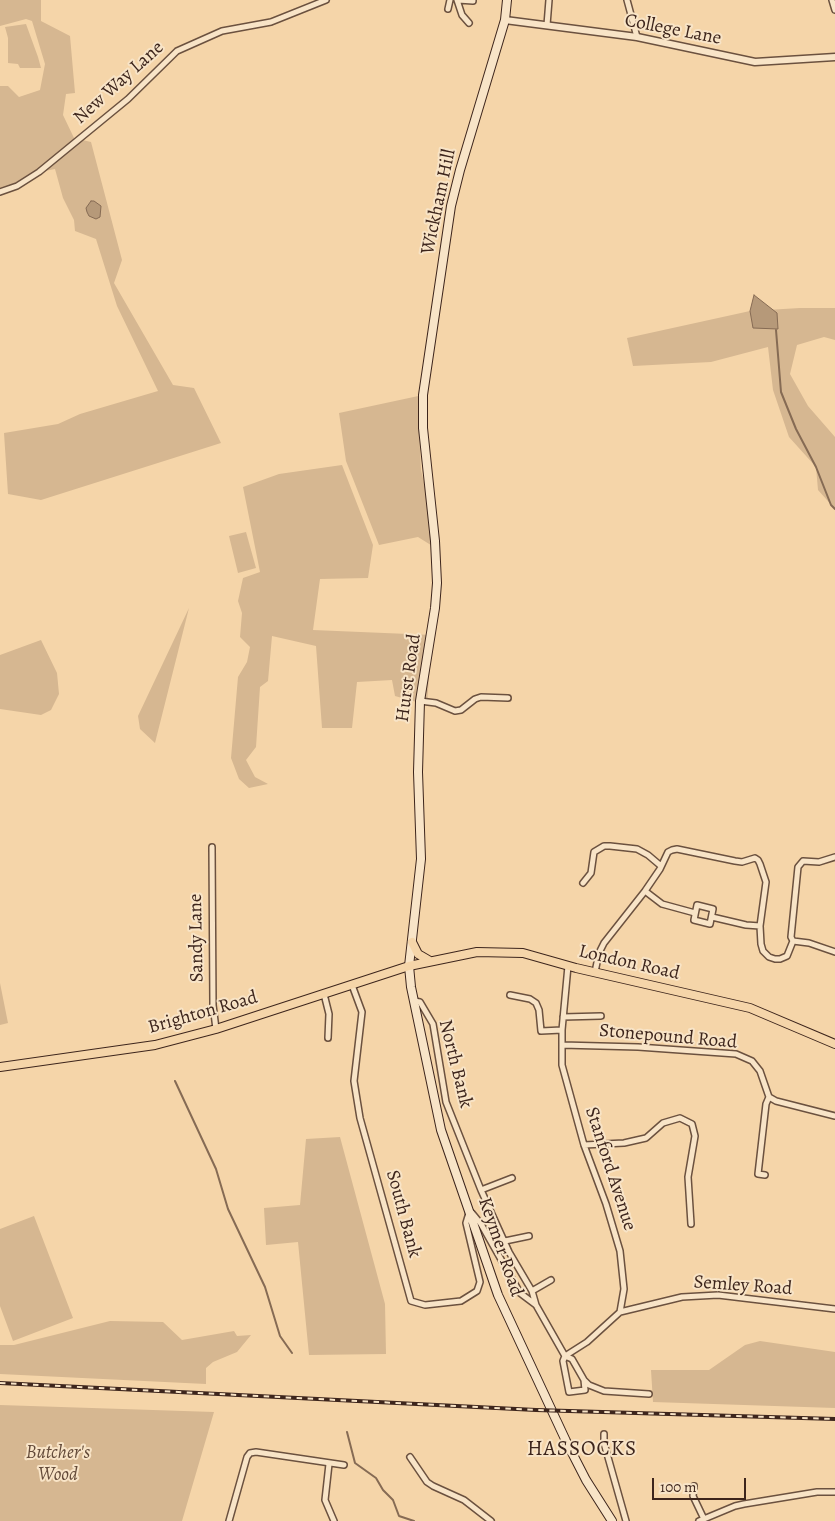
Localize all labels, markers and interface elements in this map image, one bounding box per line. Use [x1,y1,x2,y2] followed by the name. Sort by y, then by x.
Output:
[623,9,723,51] street label: College Lane
[69,37,169,129] street label: New Way Lane
[417,147,461,257] street label: Wickham Hill
[392,632,426,724] street label: Hurst Road
[185,893,209,983] street label: Sandy Lane
[576,940,682,986] street label: London Road
[146,986,260,1040] street label: Brighton Road
[433,1017,477,1111] street label: North Bank
[598,1020,738,1054] street label: Stonepound Road
[579,1104,641,1234] street label: Stanford Avenue
[380,1168,426,1260] street label: South Bank
[472,1194,528,1300] street label: Keymer Road
[693,1271,793,1301] street label: Semley Road
[526,1437,638,1463] district label: HASSOCKS
[26,1442,90,1486] park label: Butcher's Wood
[655,1468,749,1500] scale bar
[660,1477,697,1497] text: 100 m

